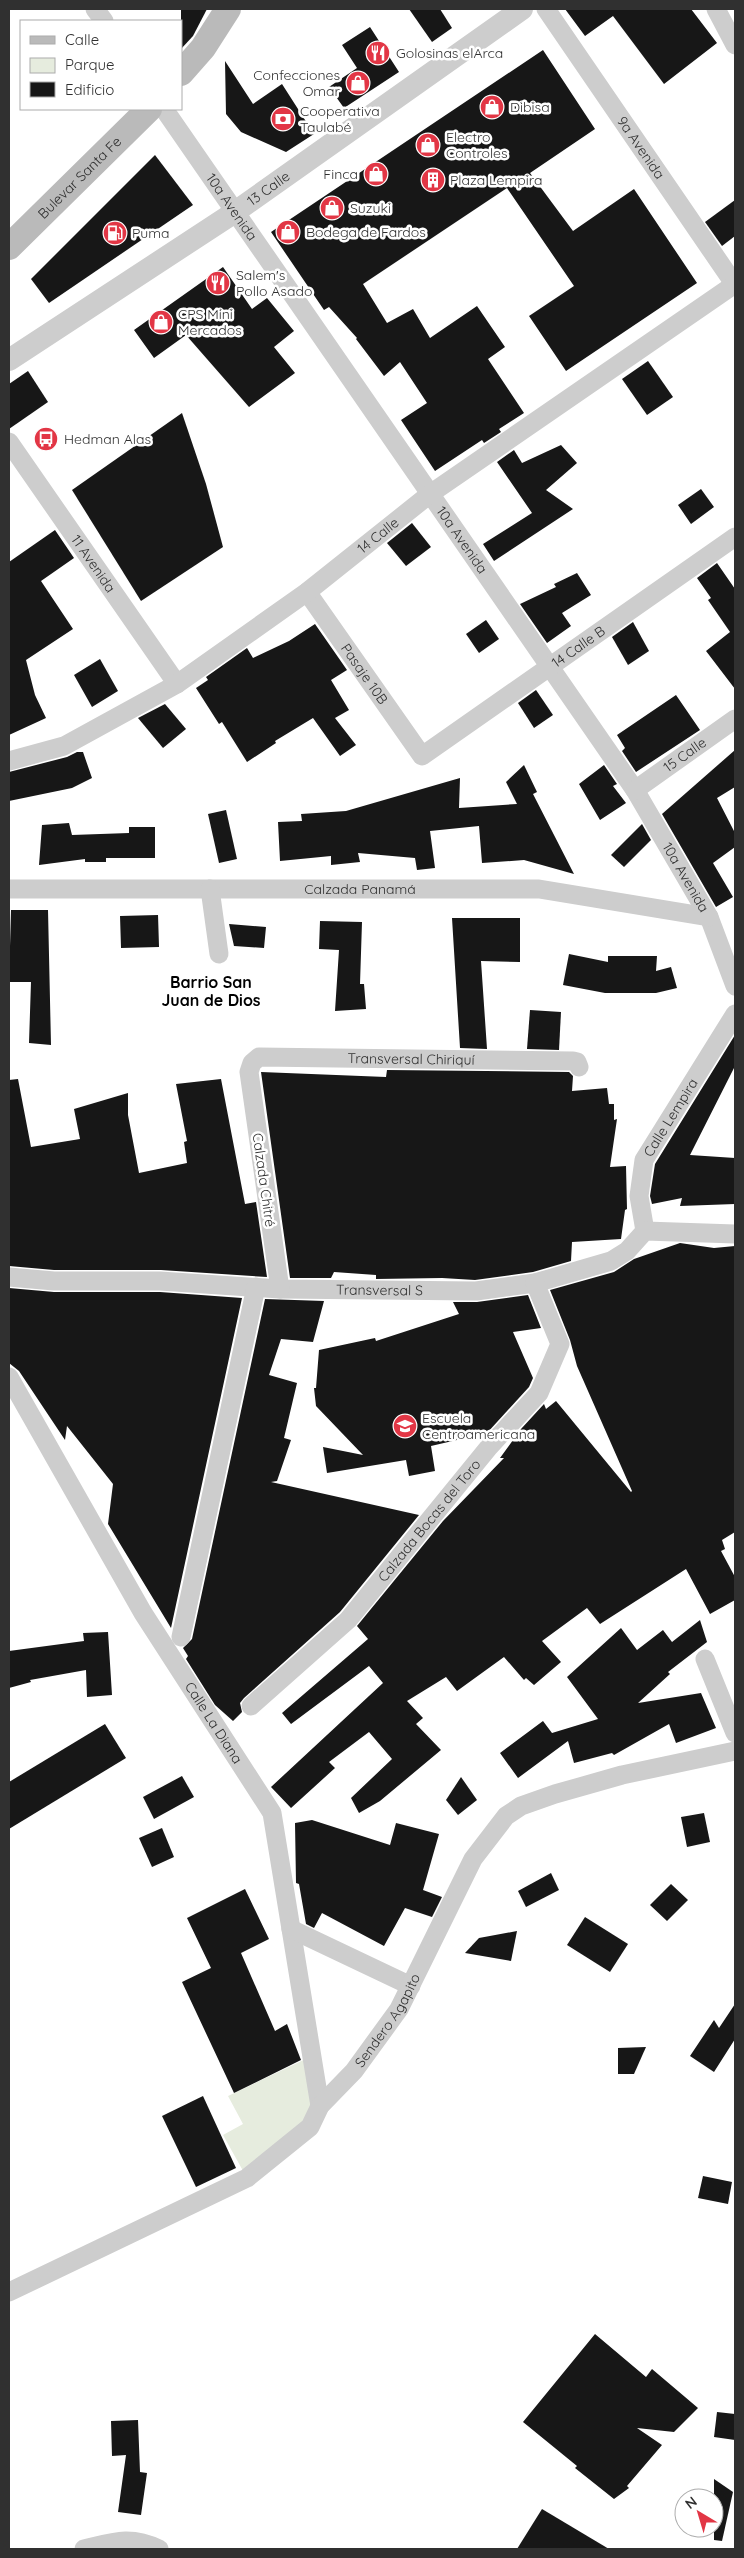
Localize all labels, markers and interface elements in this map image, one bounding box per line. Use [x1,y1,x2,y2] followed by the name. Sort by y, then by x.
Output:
[20,20,182,110] legend
[65,30,99,49] text: Calle
[365,40,391,66] restaurant icon: Golosinas elArca
[396,44,503,62] place label: Golosinas elArca
[65,55,115,74] text: Parque
[253,66,341,100] place label: Confecciones Omar
[345,70,371,96] shop icon: Confecciones Omar
[65,80,114,99] text: Edificio
[479,94,505,120] shop icon: Dibisa
[510,98,550,116] place label: Dibisa
[300,102,380,136] place label: Cooperativa Taulabé
[270,106,296,132] bank icon: Cooperativa Taulabé
[613,113,669,182] street label: 9a Avenida
[446,128,508,162] place label: Electro Controles
[34,132,125,223] street label: Bulevar Santa Fe
[415,132,441,158] shop icon: Electro Controles
[363,161,389,187] shop icon: Finca
[323,165,358,183] place label: Finca
[243,167,293,210] street label: 13 Calle
[420,167,446,193] building icon: Plaza Lempira
[202,170,261,244] street label: 10a Avenida
[450,171,542,189] place label: Plaza Lempira
[319,195,345,221] shop icon: Suzuki
[350,199,391,217] place label: Suzuki
[275,219,301,245] shop icon: Bodega de Fardos
[102,220,128,246] fuel station icon: Puma
[306,223,426,241] place label: Bodega de Fardos
[132,224,170,242] place label: Puma
[236,266,312,300] place label: Salem's Pollo Asado
[205,270,231,296] restaurant icon: Salem's Pollo Asado
[178,305,242,339] place label: CPS Mini Mercados
[148,309,174,335] shop icon: CPS Mini Mercados
[33,426,59,452] bus stop icon: Hedman Alas
[64,430,151,448] place label: Hedman Alas
[433,503,492,577] street label: 10a Avenida
[354,513,403,557] street label: 14 Calle
[67,531,120,596] street label: 11 Avenida
[548,622,608,672] street label: 14 Calle B
[337,640,392,708] street label: Pasaje 10B
[660,733,710,776] street label: 15 Calle
[658,839,713,915] street label: 10a Avenida
[304,880,416,898] street label: Calzada Panamá
[161,972,261,1010] district label: Barrio San Juan de Dios
[348,1049,475,1069] street label: Transversal Chiriquí
[639,1075,702,1160] street label: Calle Lempira
[249,1132,280,1228] street label: Calzada Chitré
[336,1281,423,1299] street label: Transversal S
[422,1409,535,1443] place label: Escuela Centroamericana
[392,1413,418,1439] school or university icon: Escuela Centroamericana
[374,1456,484,1585] street label: Calzada Bocas del Toro
[181,1679,247,1767] street label: Calle La Diana
[351,1970,424,2071] street label: Sendero Agapito
[674,2488,724,2538] north arrow
[681,2492,701,2513] text: N

